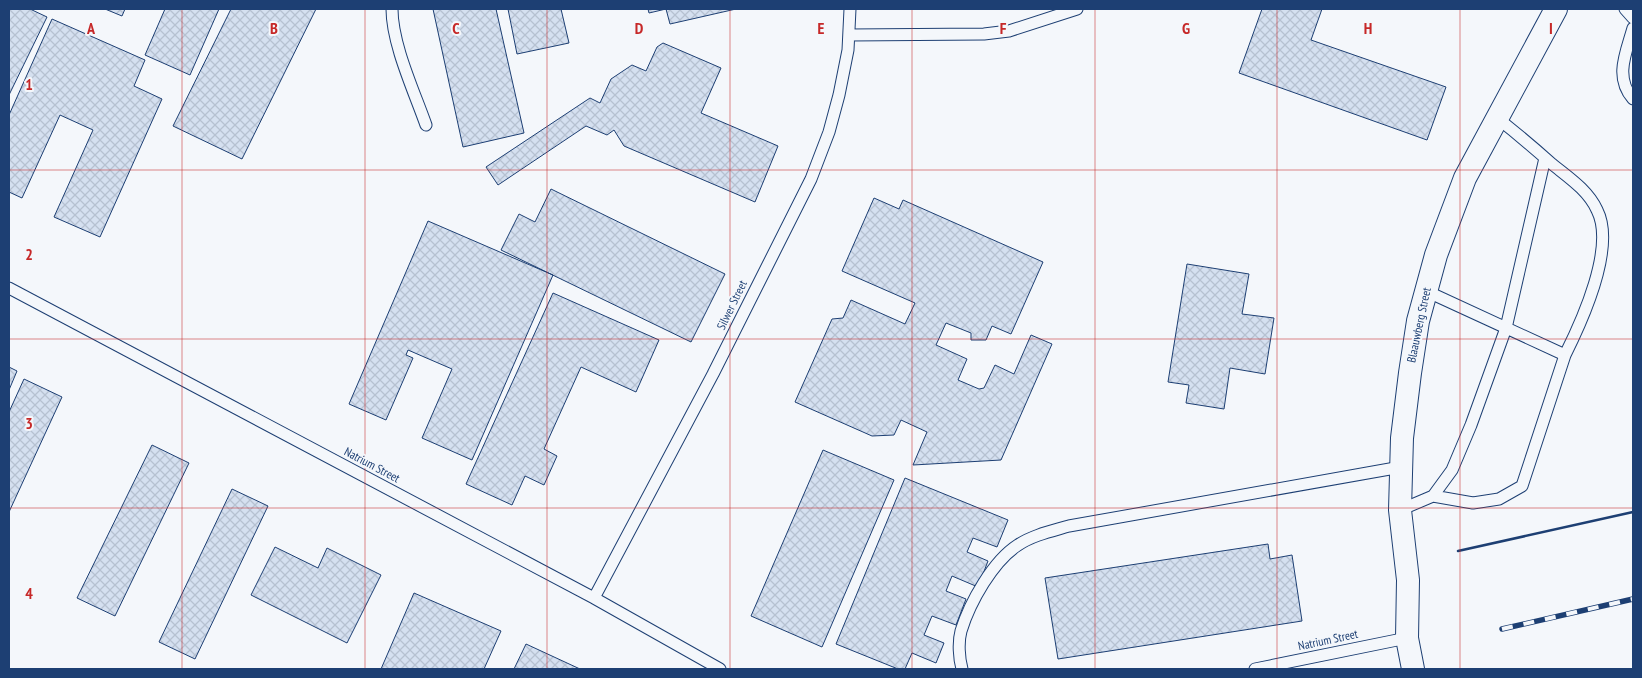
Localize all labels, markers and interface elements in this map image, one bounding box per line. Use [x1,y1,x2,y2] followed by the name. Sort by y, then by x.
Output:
[86,18,96,38] text: A
[270,18,278,38] text: B
[452,18,460,38] text: C
[635,18,644,38] text: D
[818,18,825,38] text: E
[1000,18,1007,38] text: F
[1182,18,1190,38] text: G
[1364,18,1372,38] text: H
[1549,18,1553,38] text: I
[25,74,33,94] text: 1
[25,244,33,264] text: 2
[713,277,750,332] street label: Silwer Street
[1403,285,1434,364] street label: Blaauwberg Street
[25,413,33,433] text: 3
[342,444,403,486] street label: Natrium Street
[25,583,33,603] text: 4
[1297,626,1360,653] street label: Natrium Street

